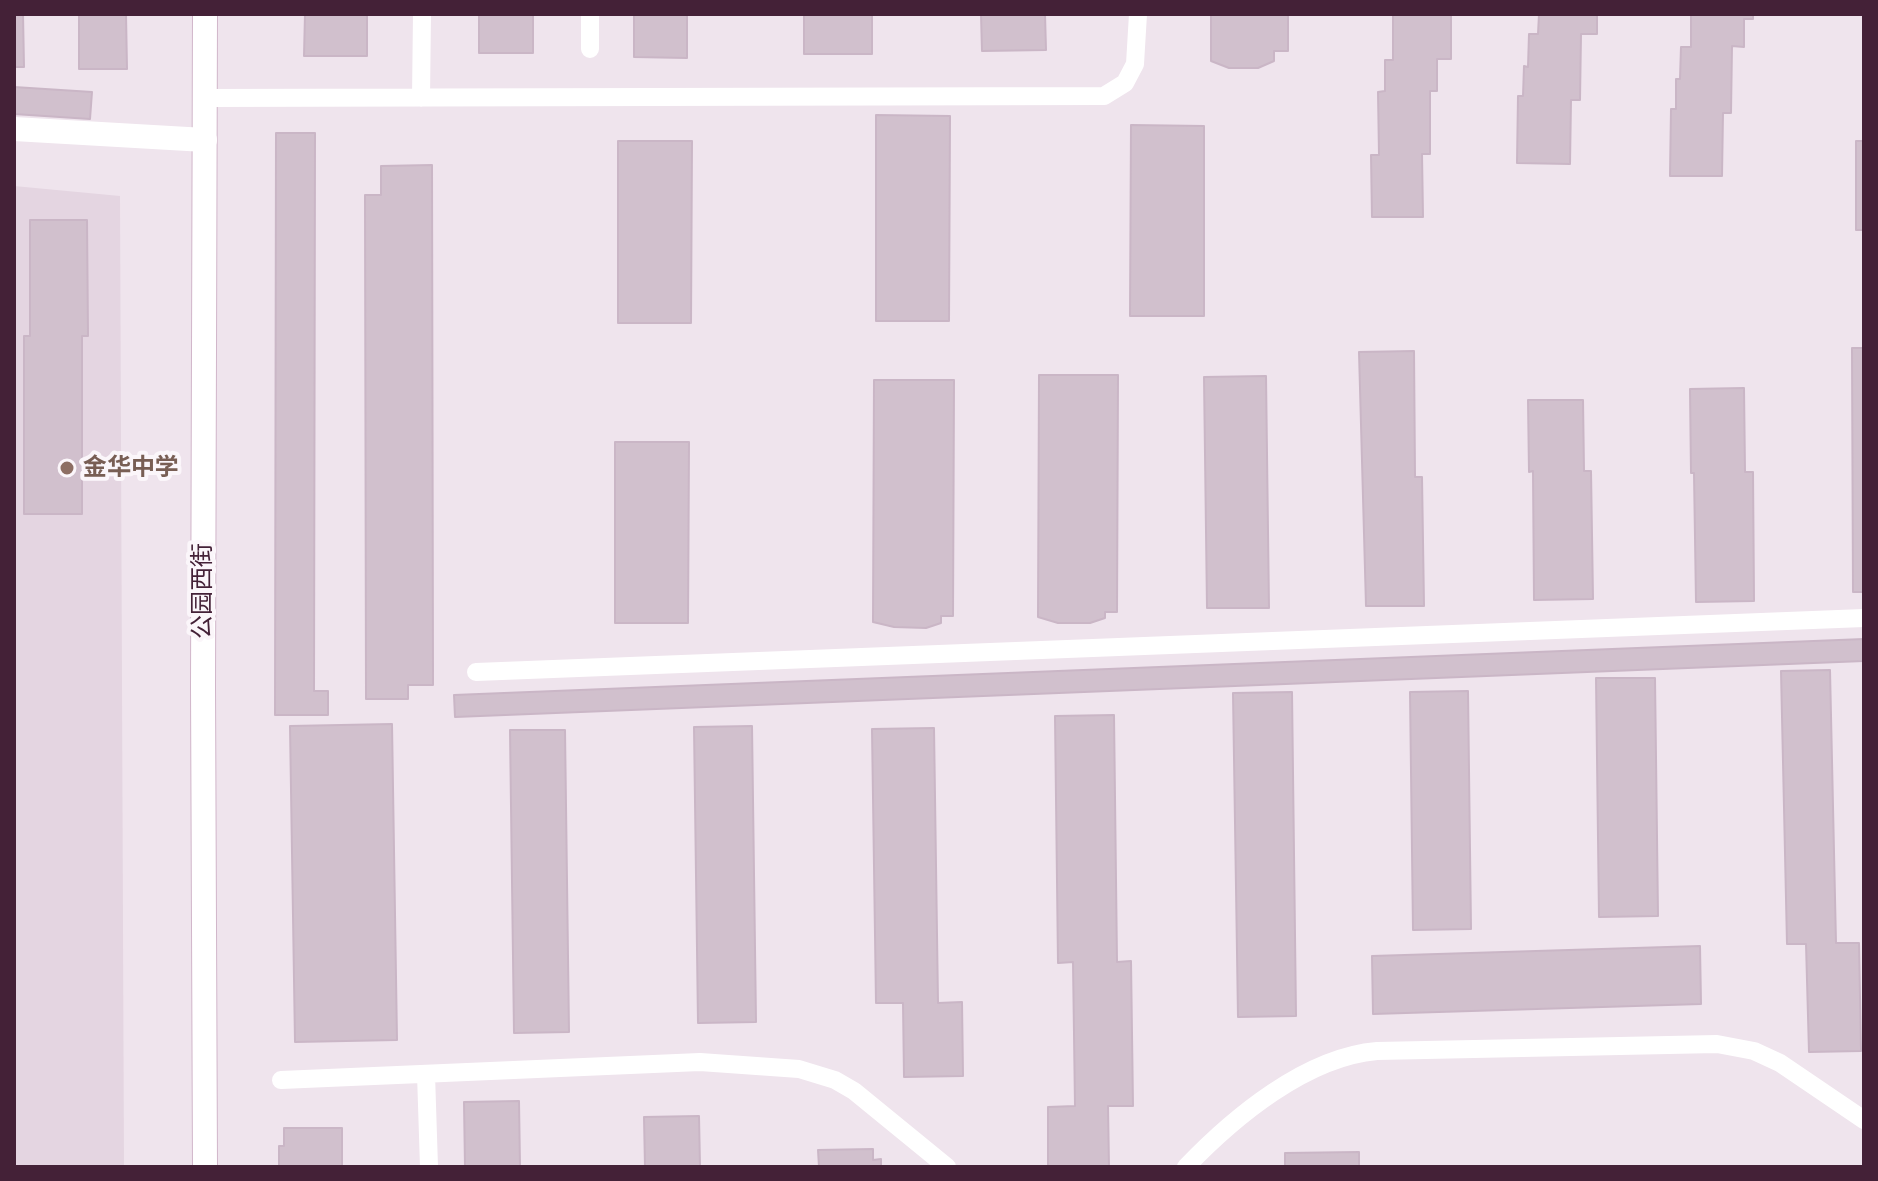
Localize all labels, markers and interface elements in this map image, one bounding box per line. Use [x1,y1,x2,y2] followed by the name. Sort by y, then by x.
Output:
[83,454,179,482] place label: 金华中学
[58,459,76,477] marker: 金华中学
[189,543,217,639] street label: 公园西街

